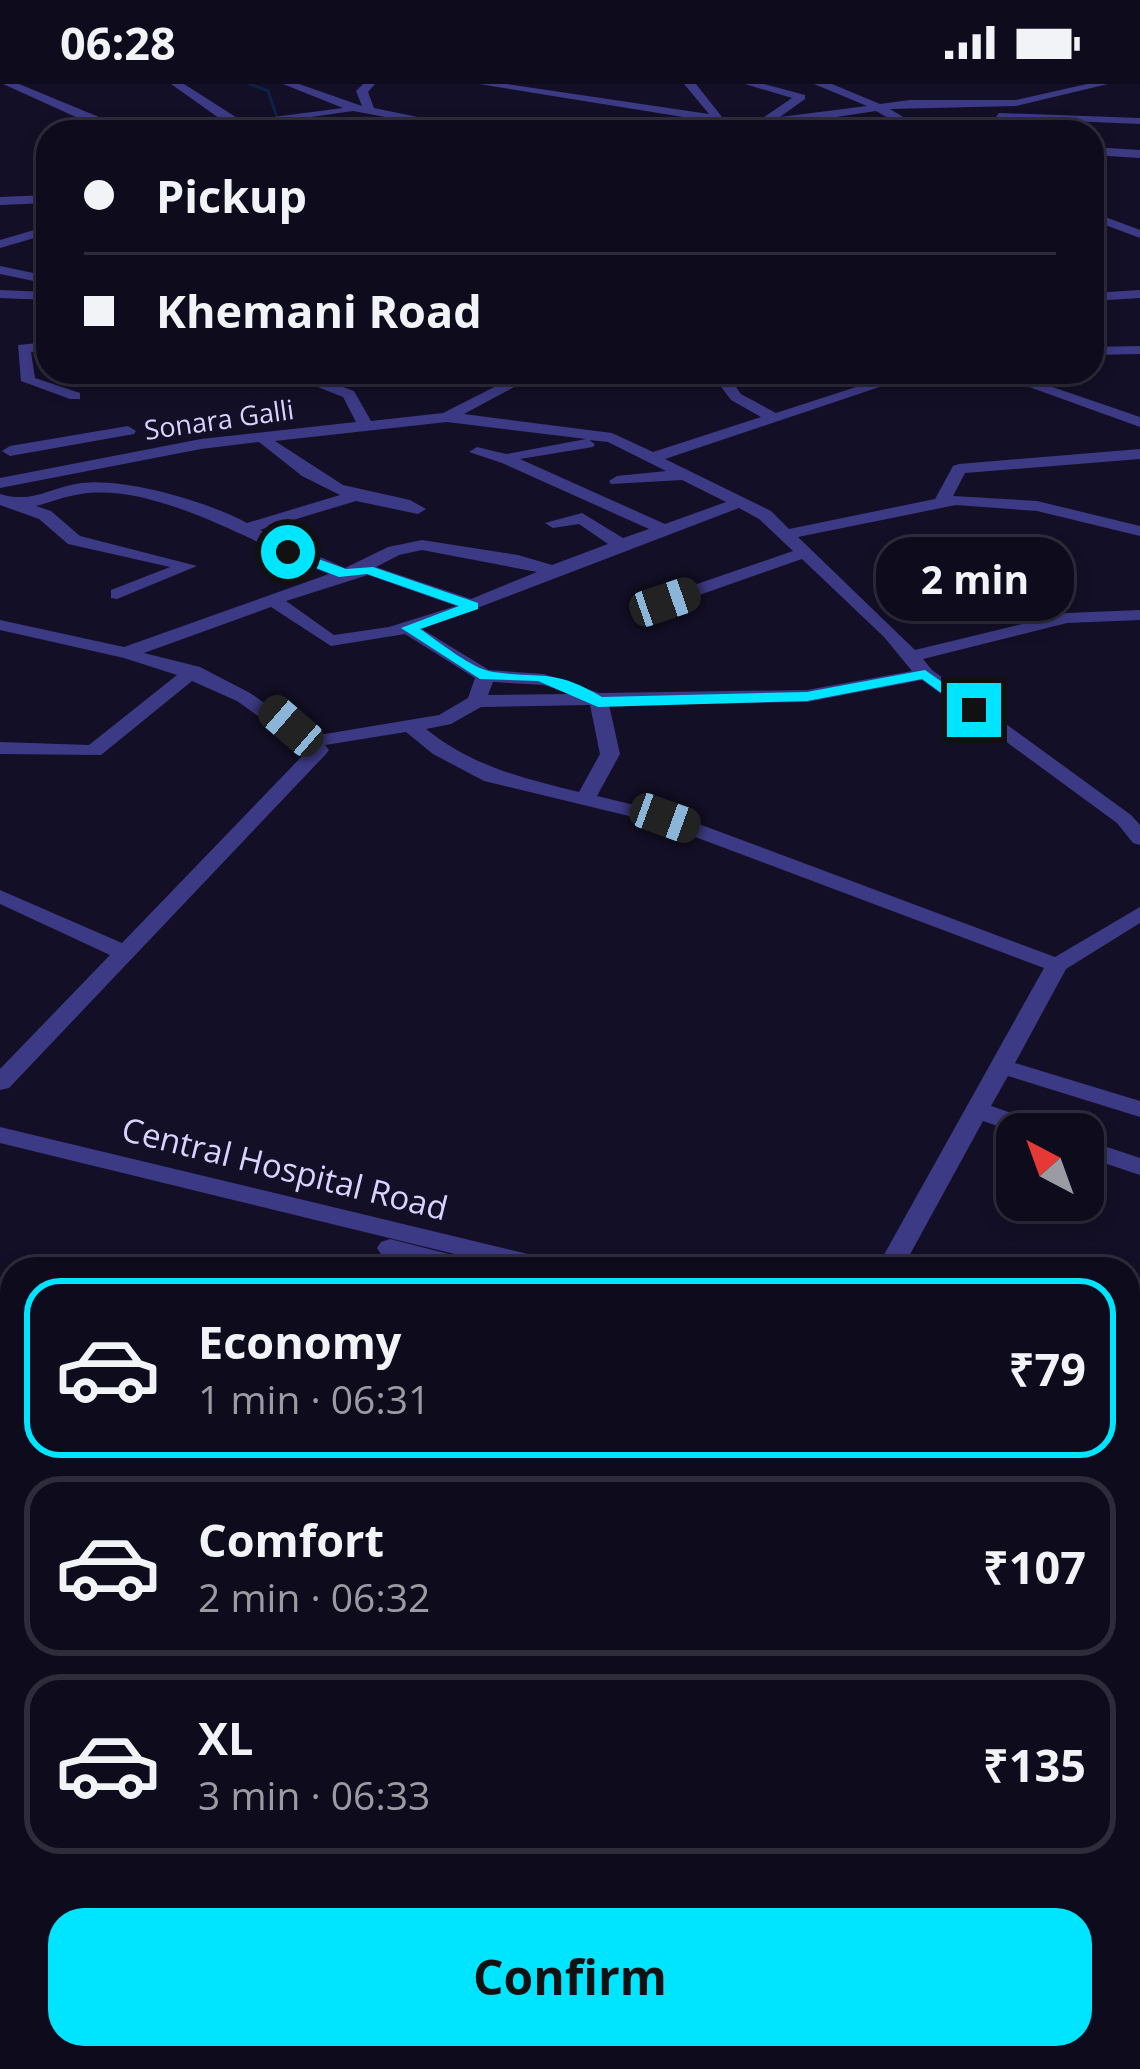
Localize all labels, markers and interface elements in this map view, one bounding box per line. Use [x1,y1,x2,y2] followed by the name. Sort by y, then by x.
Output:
[60,12,176,73] text: 06:28
[156,165,307,226] text: Pickup
[156,280,482,341] text: Khemani Road
[142,390,296,448] street label: Sonara Galli
[261,525,315,579] route start
[875,536,1073,620] callout: 2 min
[921,552,1029,605] text: 2 min
[625,573,705,631] car
[947,683,1001,737] route end
[252,689,330,763] car
[625,789,705,847] car
[117,1106,453,1230] street label: Central Hospital Road
[996,1113,1104,1221] north arrow
[996,1113,1104,1221] map controls
[198,1311,401,1372] text: Economy
[54,1314,162,1422] icon: car
[1009,1338,1086,1399] text: ₹79
[198,1372,430,1425] text: 1 min · 06:31
[198,1509,384,1570] text: Comfort
[54,1512,162,1620] icon: car
[983,1536,1086,1597] text: ₹107
[198,1570,430,1623] text: 2 min · 06:32
[198,1707,253,1768] text: XL
[54,1710,162,1818] icon: car
[983,1734,1086,1795] text: ₹135
[198,1768,430,1821] text: 3 min · 06:33
[48,1908,1092,2046] button: Confirm

